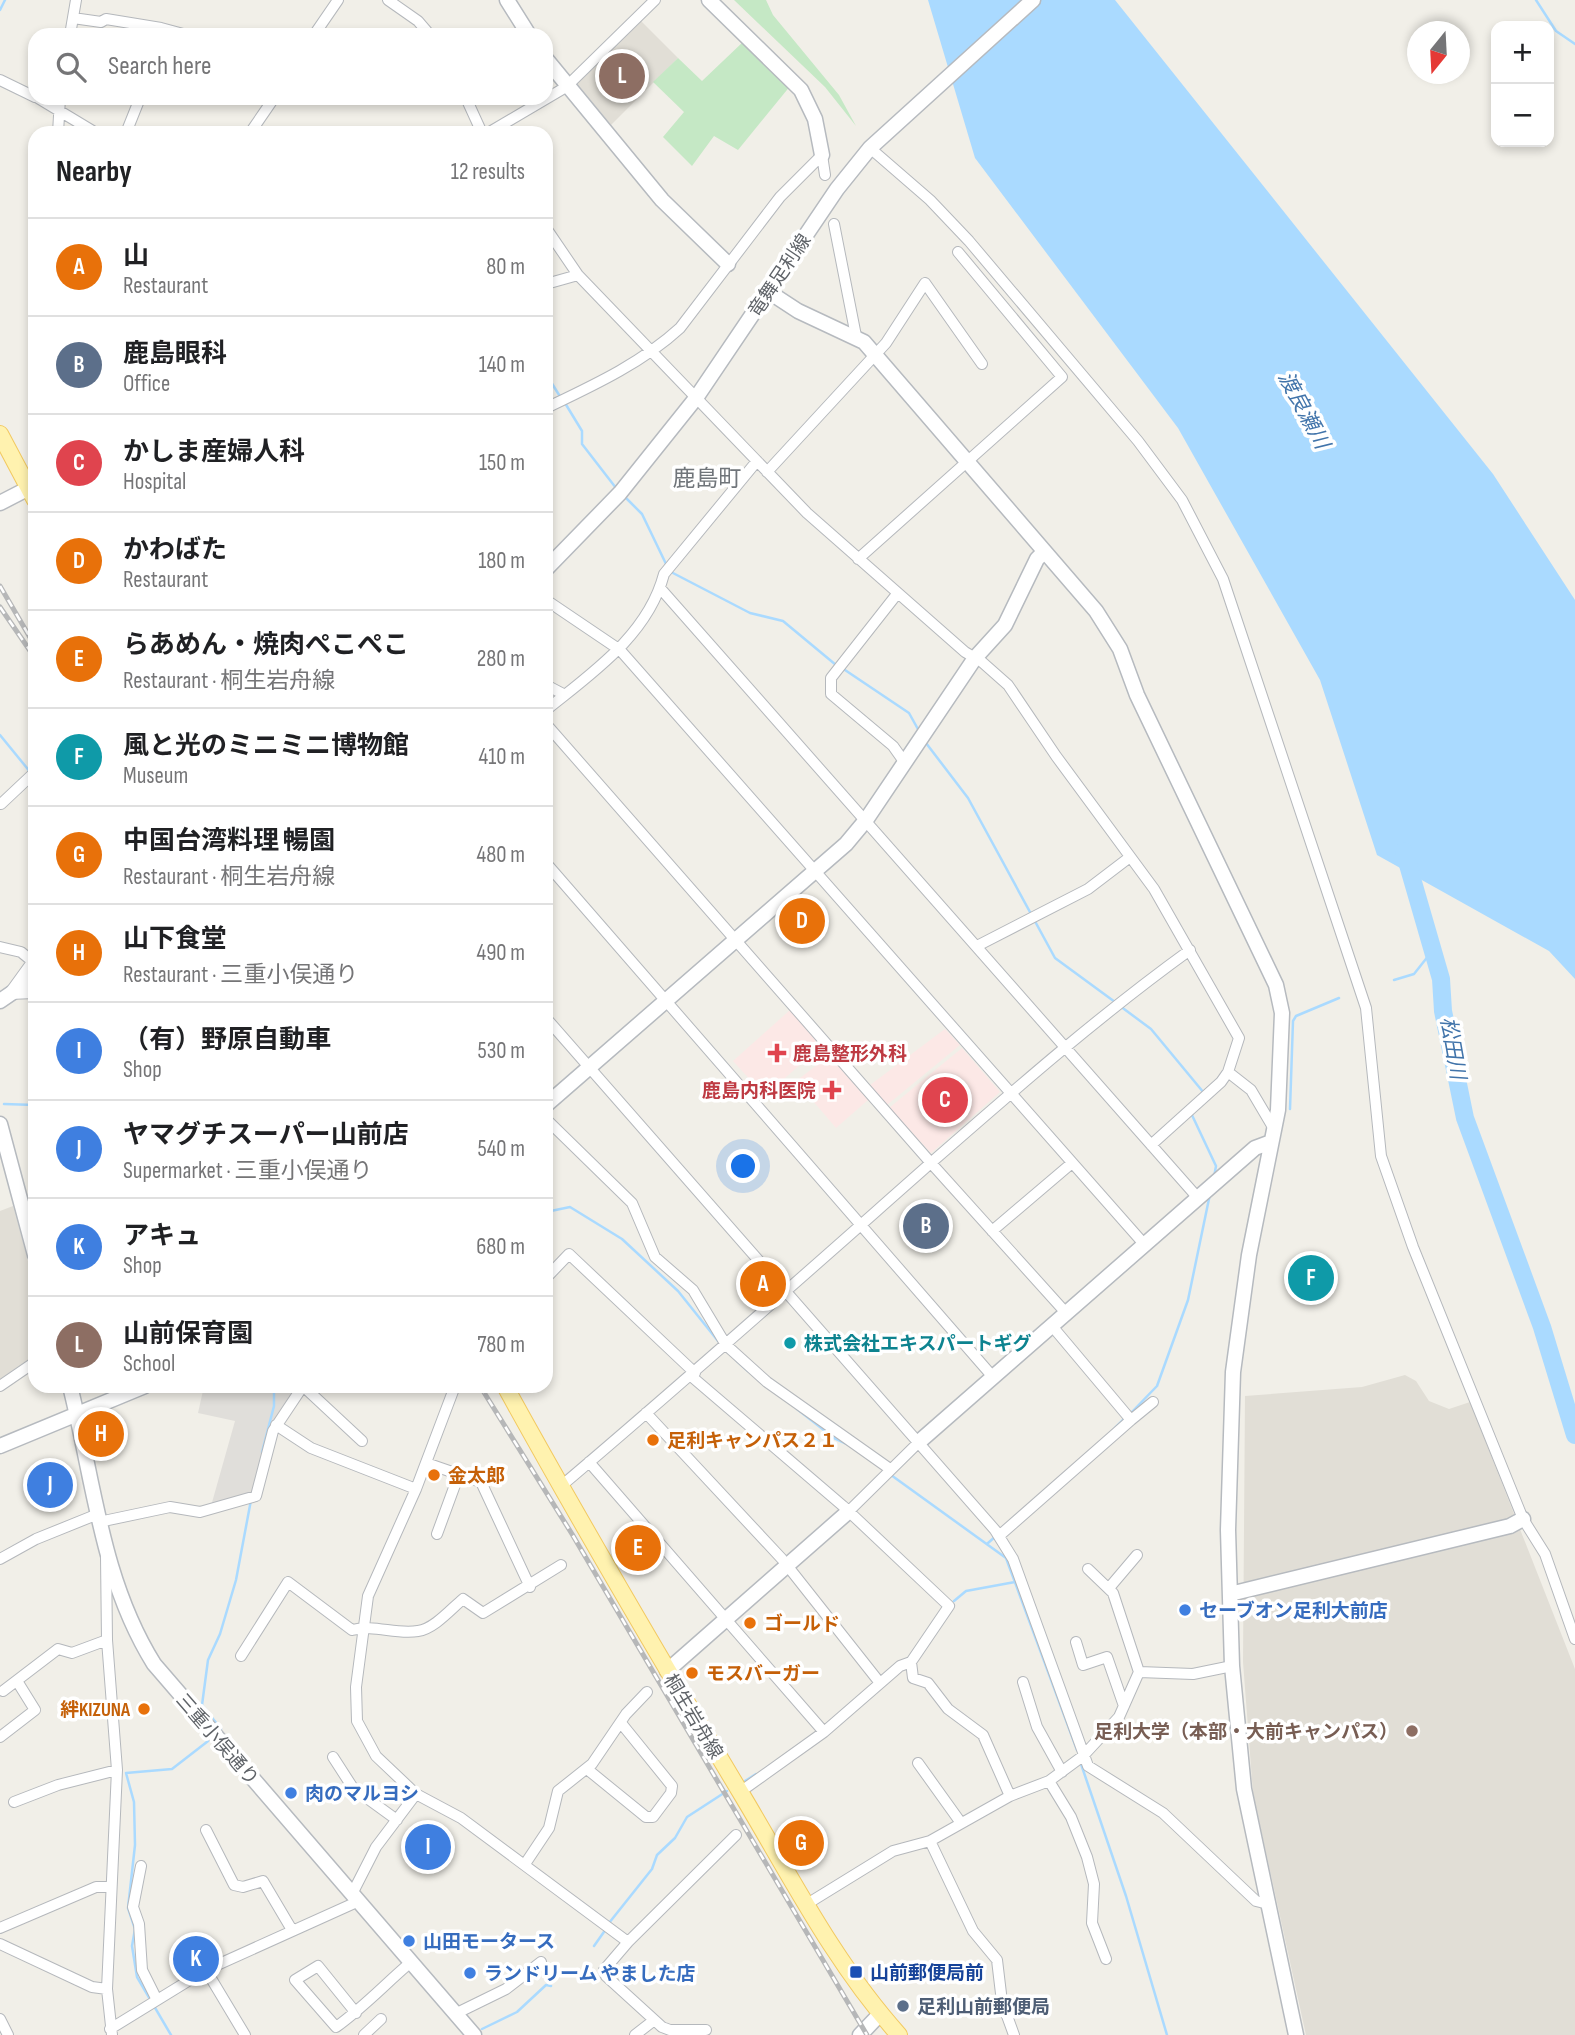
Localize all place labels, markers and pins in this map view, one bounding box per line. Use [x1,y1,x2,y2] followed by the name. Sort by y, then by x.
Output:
[599,50,645,102] pin: L
[779,895,825,947] pin: D
[767,1043,787,1063] marker: 鹿島整形外科
[793,1043,907,1066] place label: 鹿島整形外科
[922,1074,968,1126] pin: C
[702,1080,816,1103] place label: 鹿島内科医院
[822,1080,842,1100] marker: 鹿島内科医院
[903,1200,949,1252] pin: B
[1288,1252,1334,1304] pin: F
[740,1258,786,1310] pin: A
[804,1333,1031,1356] place label: 株式会社エキスパートギグ
[782,1335,798,1351] marker: 株式会社エキスパートギグ
[78,1408,124,1460] pin: H
[667,1430,838,1453] place label: 足利キャンパス２１
[645,1432,661,1448] marker: 足利キャンパス２１
[27,1459,73,1511] pin: J
[448,1465,505,1488] place label: 金太郎
[426,1467,442,1483] marker: 金太郎
[615,1522,661,1574] pin: E
[1199,1600,1388,1623] place label: セーブオン足利大前店
[1177,1602,1193,1618] marker: セーブオン足利大前店
[764,1613,840,1636] place label: ゴールド
[742,1615,758,1631] marker: ゴールド
[706,1663,820,1686] place label: モスバーガー
[684,1665,700,1681] marker: モスバーガー
[60,1699,131,1722] place label: 絆KIZUNA
[136,1701,152,1717] marker: 絆KIZUNA
[1094,1721,1398,1744] place label: 足利大学（本部・大前キャンパス）
[1404,1723,1420,1739] marker: 足利大学（本部・大前キャンパス）
[305,1783,419,1806] place label: 肉のマルヨシ
[283,1785,299,1801] marker: 肉のマルヨシ
[778,1817,824,1869] pin: G
[405,1821,451,1873] pin: I
[423,1931,555,1954] place label: 山田モータース
[173,1933,219,1985] pin: K
[401,1933,417,1949] marker: 山田モータース
[870,1962,984,1985] place label: 山前郵便局前
[484,1963,695,1986] place label: ランドリーム やました店
[848,1964,864,1980] marker: 山前郵便局前
[462,1965,478,1981] marker: ランドリーム やました店
[917,1996,1050,2019] place label: 足利山前郵便局
[895,1998,911,2014] marker: 足利山前郵便局

